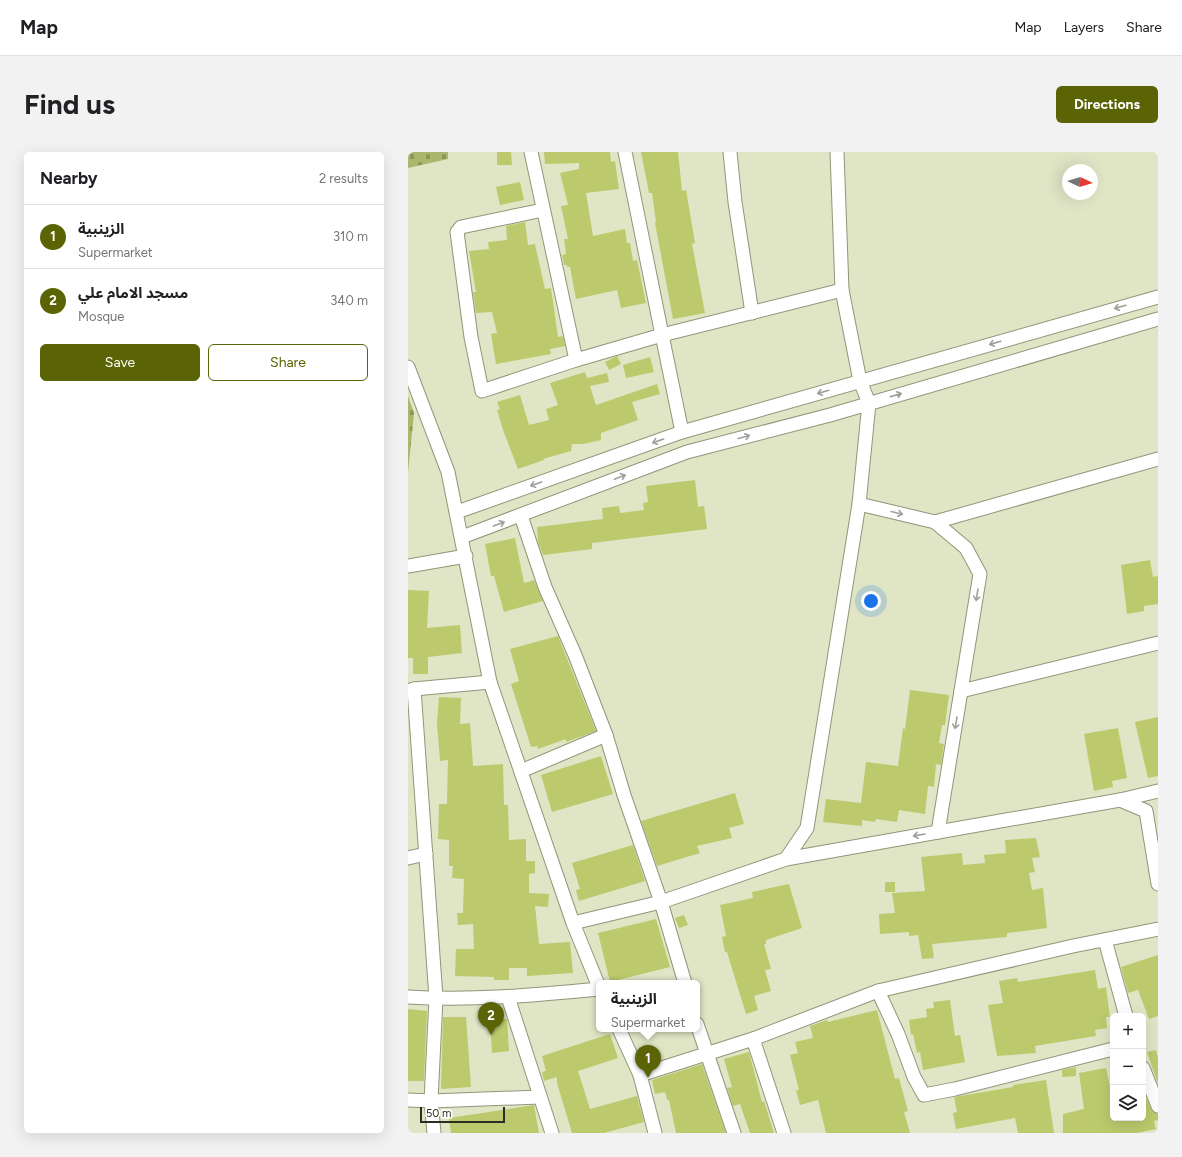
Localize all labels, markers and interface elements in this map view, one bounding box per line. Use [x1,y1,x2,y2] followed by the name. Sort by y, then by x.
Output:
[20,16,58,39] text: Map
[1014,19,1042,36] text: Map
[1064,19,1104,36] text: Layers
[1126,19,1162,36] text: Share
[1056,86,1158,123] button: Directions
[24,87,115,121] text: Find us
[1062,164,1098,200] north arrow
[40,168,98,188] text: Nearby
[319,171,368,186] text: 2 results
[78,220,124,238] text: الزينبية
[50,229,56,244] text: 1
[333,229,368,244] text: 310 m
[78,245,153,260] text: Supermarket
[78,284,188,302] text: مسجد الامام علي
[49,293,57,308] text: 2
[330,293,368,308] text: 340 m
[1114,304,1127,311] one-way arrow
[78,309,124,324] text: Mosque
[989,339,1002,347] one-way arrow
[40,344,200,381] button: Save
[208,344,368,381] button: Share
[817,388,830,396] one-way arrow
[889,391,902,398] one-way arrow
[737,433,750,440] one-way arrow
[653,437,665,445] one-way arrow
[614,473,626,481] one-way arrow
[529,481,542,488] one-way arrow
[890,509,903,517] one-way arrow
[492,519,504,527] one-way arrow
[973,588,981,601] one-way arrow
[861,591,881,611] your location
[952,716,960,729] one-way arrow
[913,831,926,839] one-way arrow
[596,980,700,1032] popup
[611,990,657,1008] text: الزينبية
[478,1002,504,1035] pin: 2
[1110,1013,1146,1121] map controls
[1110,1013,1146,1049] button: +
[611,1015,685,1030] text: Supermarket
[635,1045,661,1078] pin: 1
[1110,1049,1146,1085] button: −
[1110,1085,1146,1121] button: layers
[420,1105,505,1124] scale bar
[426,1107,451,1120] text: 50 m

